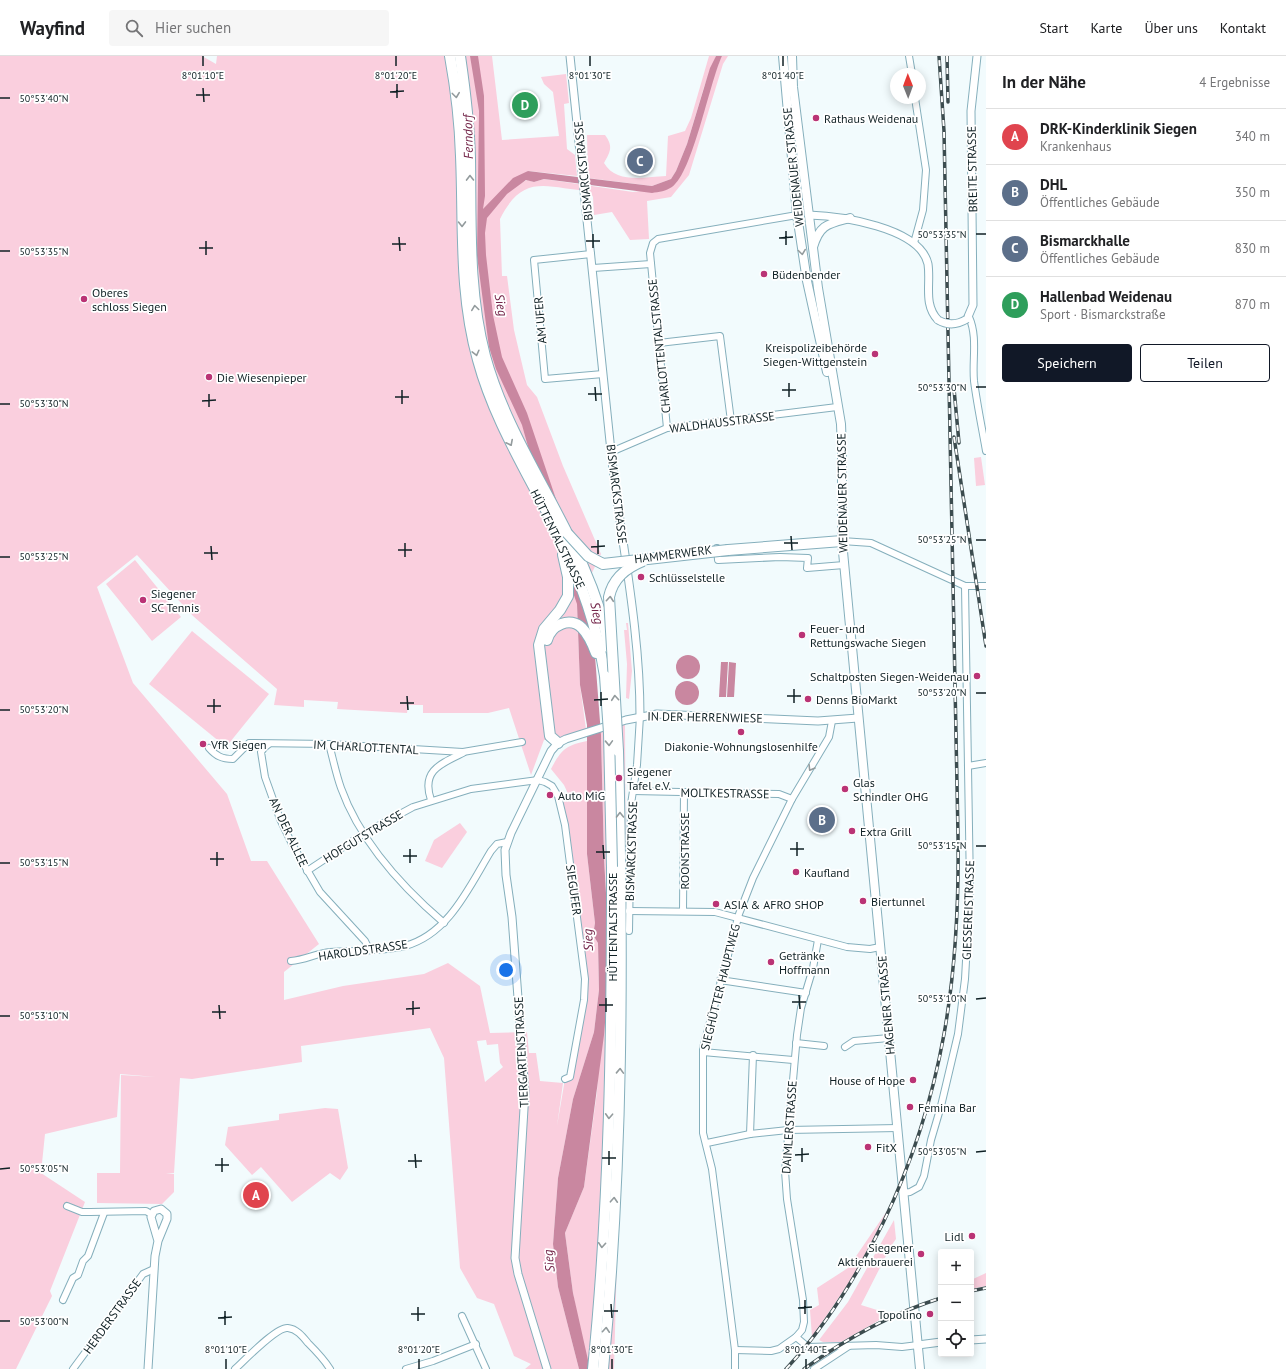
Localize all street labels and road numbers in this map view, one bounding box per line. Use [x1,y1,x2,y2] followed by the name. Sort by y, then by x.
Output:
[779,107,807,227] street label: WEIDENAUER STRASSE
[570,120,596,222] street label: BISMARCKSTRASSE
[964,126,980,212] street label: BREITE STRASSE
[644,278,674,414] street label: CHARLOTTENTALSTRASSE
[530,296,550,344] street label: AM UFER
[668,408,776,436] street label: WALDHAUSSTRASSE
[833,433,851,553] street label: WEIDENAUER STRASSE
[603,443,631,545] street label: BISMARCKSTRASSE
[527,487,589,591] street label: HÜTTENTALSTRASSE
[633,542,713,566] street label: HAMMERWERK
[647,708,763,726] street label: IN DER HERRENWIESE
[313,737,419,757] street label: IM CHARLOTTENTAL
[680,785,770,801] street label: MOLTKESTRASSE
[266,795,312,869] street label: AN DER ALLEE
[622,801,640,901] street label: BISMARCKSTRASSE
[320,806,406,866] street label: HOFGUTSTRASSE
[677,812,692,890] street label: ROONSTRASSE
[959,860,977,960] street label: GIESSEREISTRASSE
[563,864,585,916] street label: SIEGUFER
[605,872,620,982] street label: HÜTTENTALSTRASSE
[697,922,743,1052] street label: SIEGHÜTTER HAUPTWEG
[317,936,409,964] street label: HAROLDSTRASSE
[874,955,898,1055] street label: HAGENER STRASSE
[511,996,531,1108] street label: TIERGARTENSTRASSE
[778,1080,800,1174] street label: DAIMLERSTRASSE
[80,1276,144,1356] street label: HERDERSTRASSE

